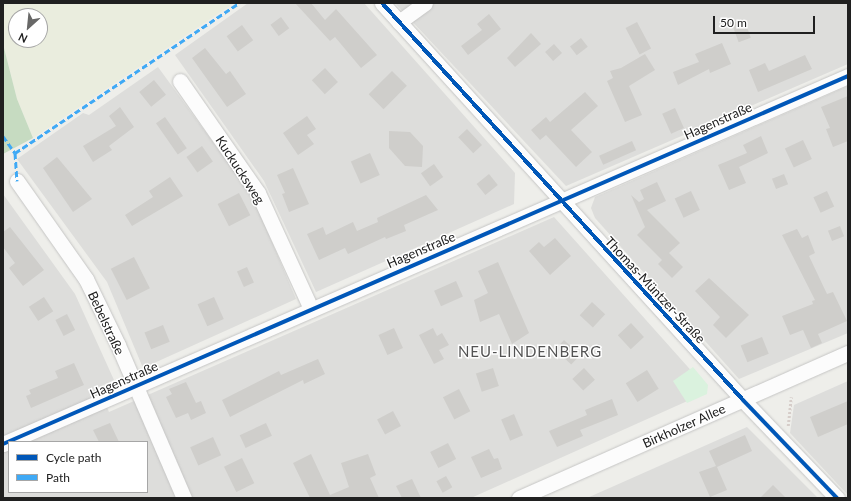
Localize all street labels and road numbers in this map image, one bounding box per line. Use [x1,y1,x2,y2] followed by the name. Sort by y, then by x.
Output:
[682,99,754,143] street label: Hagenstraße
[212,133,268,207] street label: Kuckucksweg
[384,229,458,271] street label: Hagenstraße
[602,234,708,346] street label: Thomas-Müntzer-Straße
[85,289,127,357] street label: Bebelstraße
[88,358,160,402] street label: Hagenstraße
[640,401,728,451] street label: Birkholzer Allee

